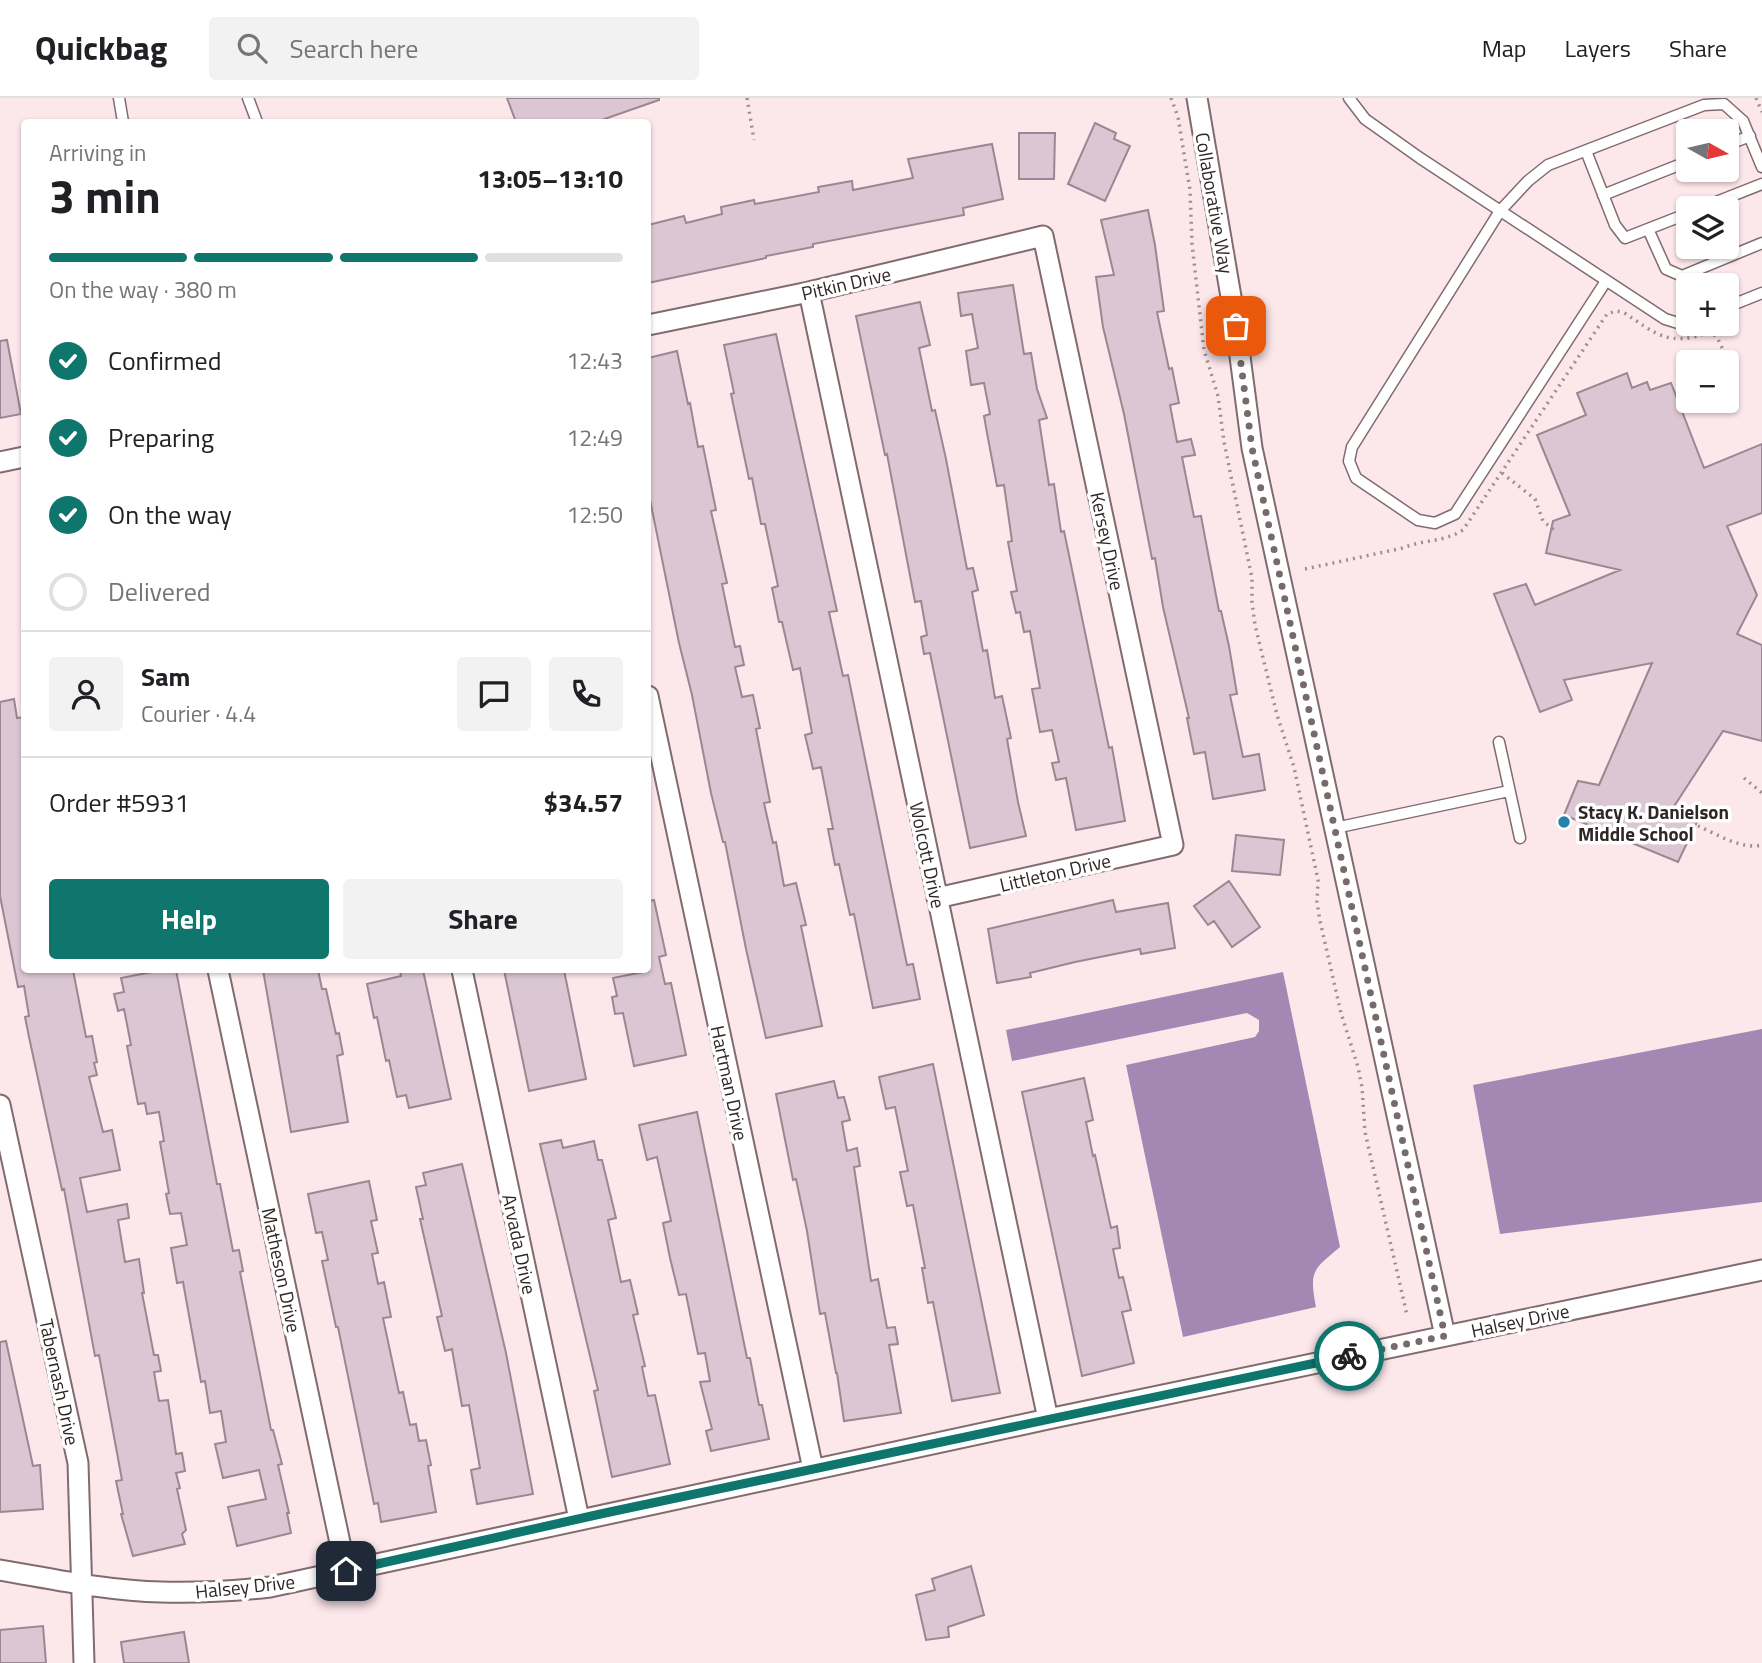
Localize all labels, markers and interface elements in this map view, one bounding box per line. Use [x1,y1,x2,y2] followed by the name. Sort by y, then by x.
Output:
[209,17,699,80] search box
[35,23,167,73] text: Quickbag
[233,29,271,67] icon: search
[289,29,418,68] text: Search here
[1482,30,1527,66] text: Map
[1565,30,1631,66] text: Layers
[1669,30,1727,66] text: Share
[1676,119,1740,182] north arrow
[1676,119,1739,413] map controls
[1188,130,1242,276] street label: Collaborative Way
[49,135,146,170] text: Arriving in
[477,159,623,198] text: 13:05–13:10
[49,161,161,231] text: 3 min
[1676,196,1739,259] button: layers
[798,259,894,307] street label: Pitkin Drive
[49,272,237,307] text: On the way · 380 m
[1676,273,1739,336] button: +
[1206,296,1266,356] pin
[1217,307,1255,345] icon: bag
[108,341,222,380] text: Confirmed
[49,342,87,380] icon: check
[566,343,623,378] text: 12:43
[1676,350,1739,413] button: −
[108,418,214,457] text: Preparing
[49,419,87,457] icon: check
[566,420,623,455] text: 12:49
[1083,489,1133,593] street label: Kersey Drive
[108,495,232,534] text: On the way
[49,496,87,534] icon: check
[566,497,623,532] text: 12:50
[108,572,211,611] text: Delivered
[49,657,123,731] button: person
[141,657,190,696] text: Sam
[457,657,531,731] button: chat
[549,657,623,731] button: phone
[141,696,256,731] text: Courier · 4.4
[49,783,189,822] text: Order #5931
[544,783,623,822] text: $34.57
[1578,797,1729,848] place label: Stacy K. Danielson Middle School
[903,799,953,911] street label: Wolcott Drive
[1556,814,1572,830] marker: Stacy K. Danielson Middle School
[997,845,1113,899] street label: Littleton Drive
[49,879,329,959] button: Help
[343,879,623,959] button: Share
[704,1023,756,1143] street label: Hartman Drive
[495,1191,545,1297] street label: Arvada Drive
[255,1205,309,1335] street label: Matheson Drive
[1468,1295,1572,1345] street label: Halsey Drive
[32,1316,88,1448] street label: Tabernash Drive
[1314,1321,1384,1391] courier
[1330,1337,1368,1375] icon: bike
[316,1541,376,1601] pin
[327,1552,365,1590] icon: home
[194,1566,296,1606] street label: Halsey Drive

